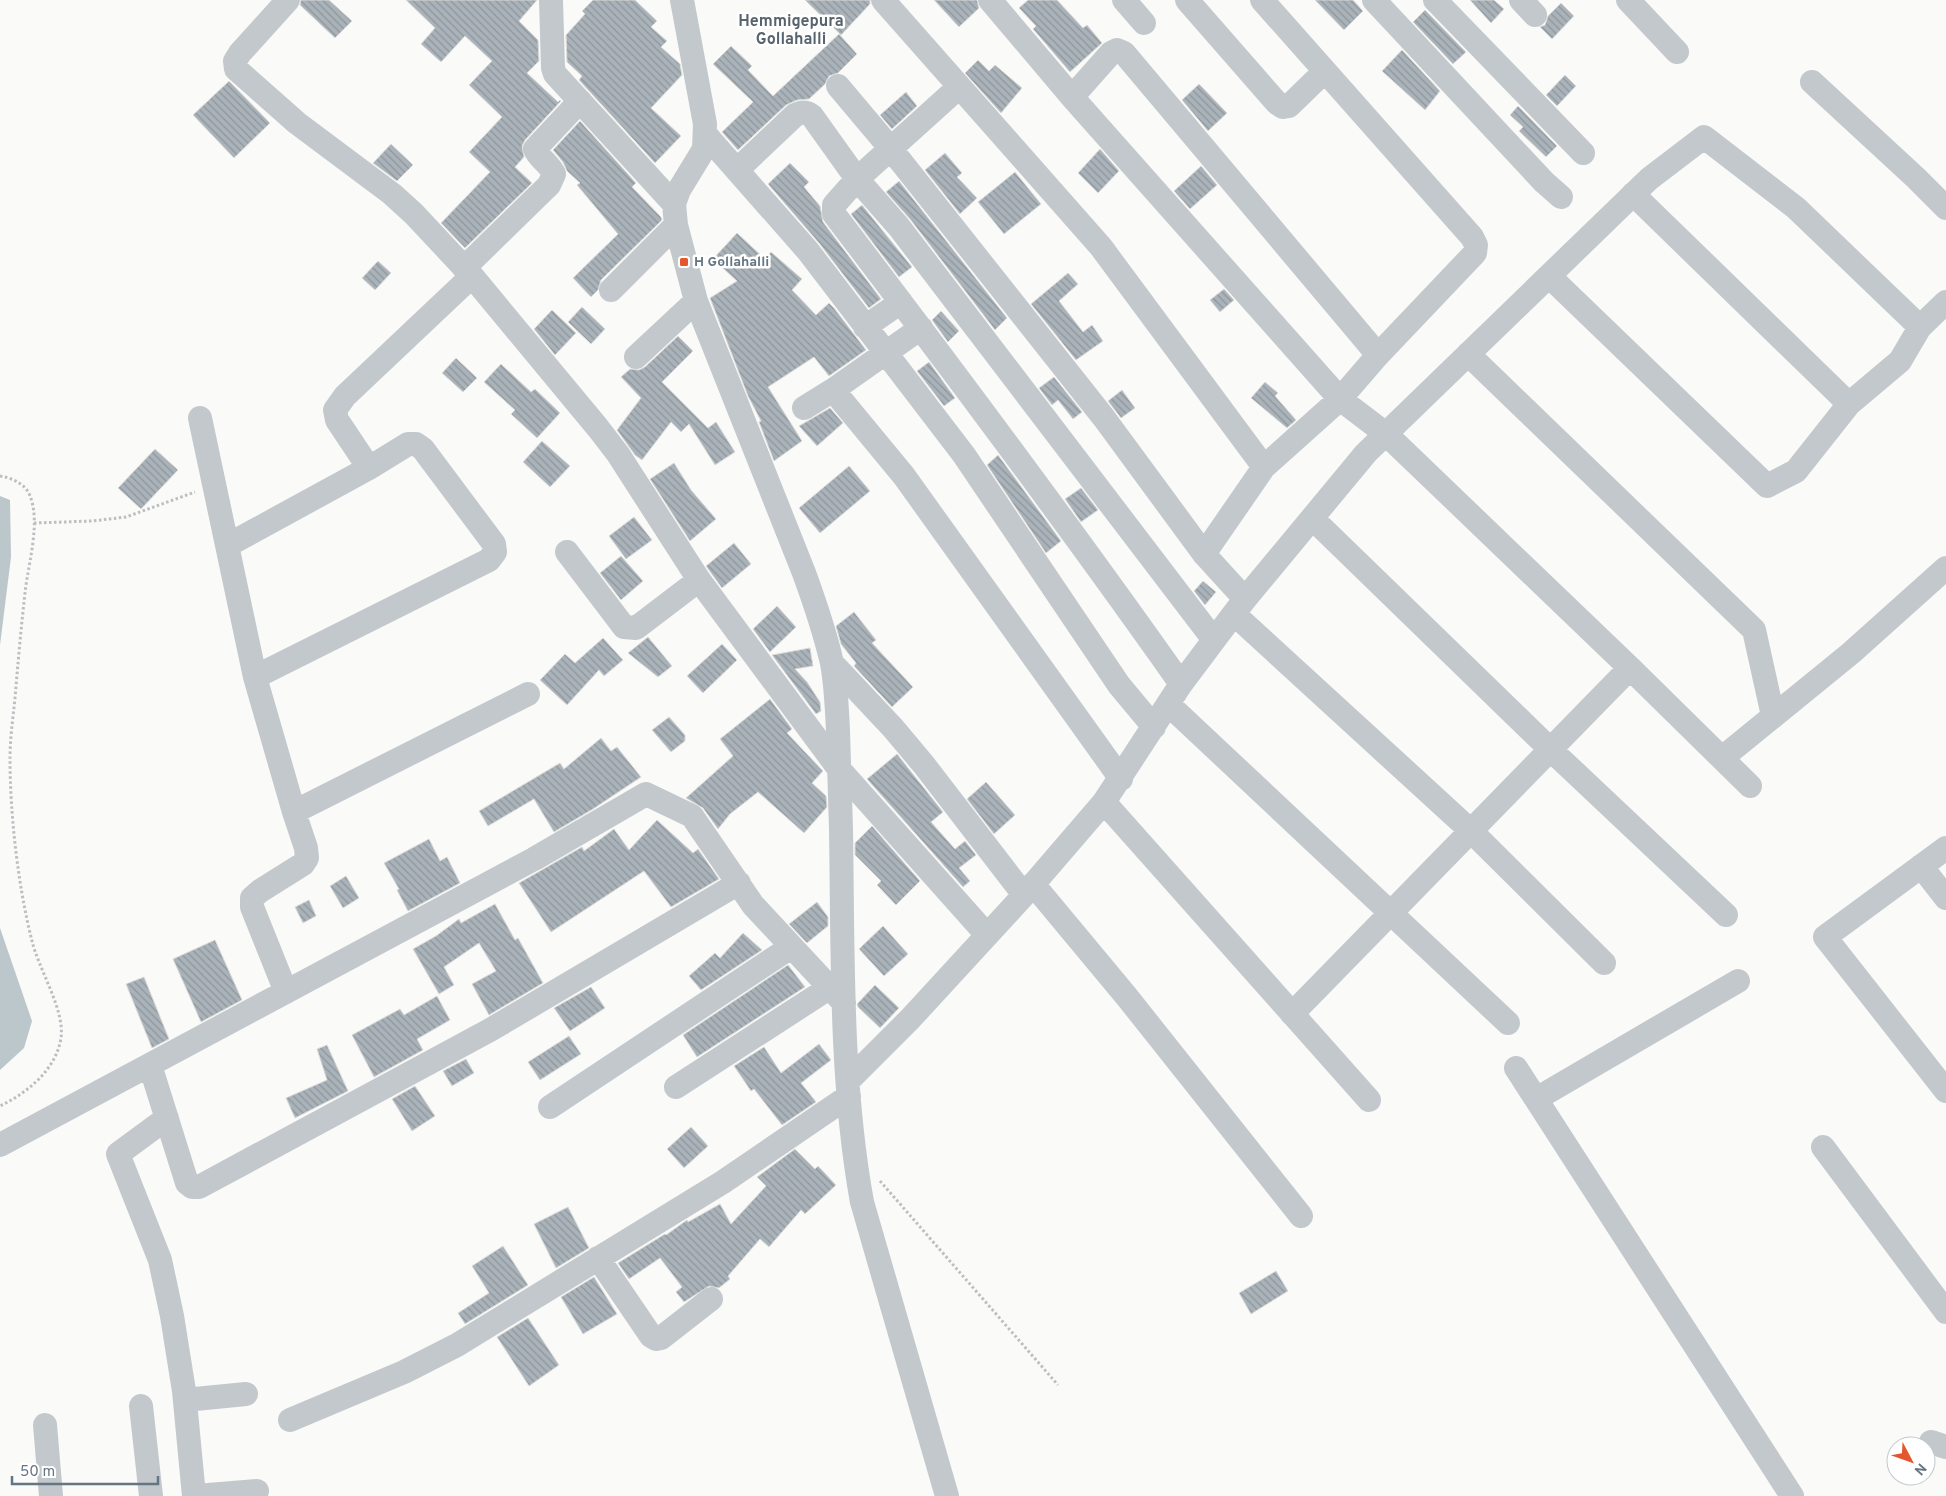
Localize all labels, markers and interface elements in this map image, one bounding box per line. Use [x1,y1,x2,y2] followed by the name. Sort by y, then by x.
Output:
[738,12,844,50] district label: Hemmigepura Gollahalli
[694,254,769,271] place label: H Gollahalli
[678,256,690,268] marker: H Gollahalli
[1886,1436,1936,1486] north arrow
[12,1454,159,1486] scale bar
[1910,1459,1929,1478] text: N
[20,1463,55,1482] text: 50 m

